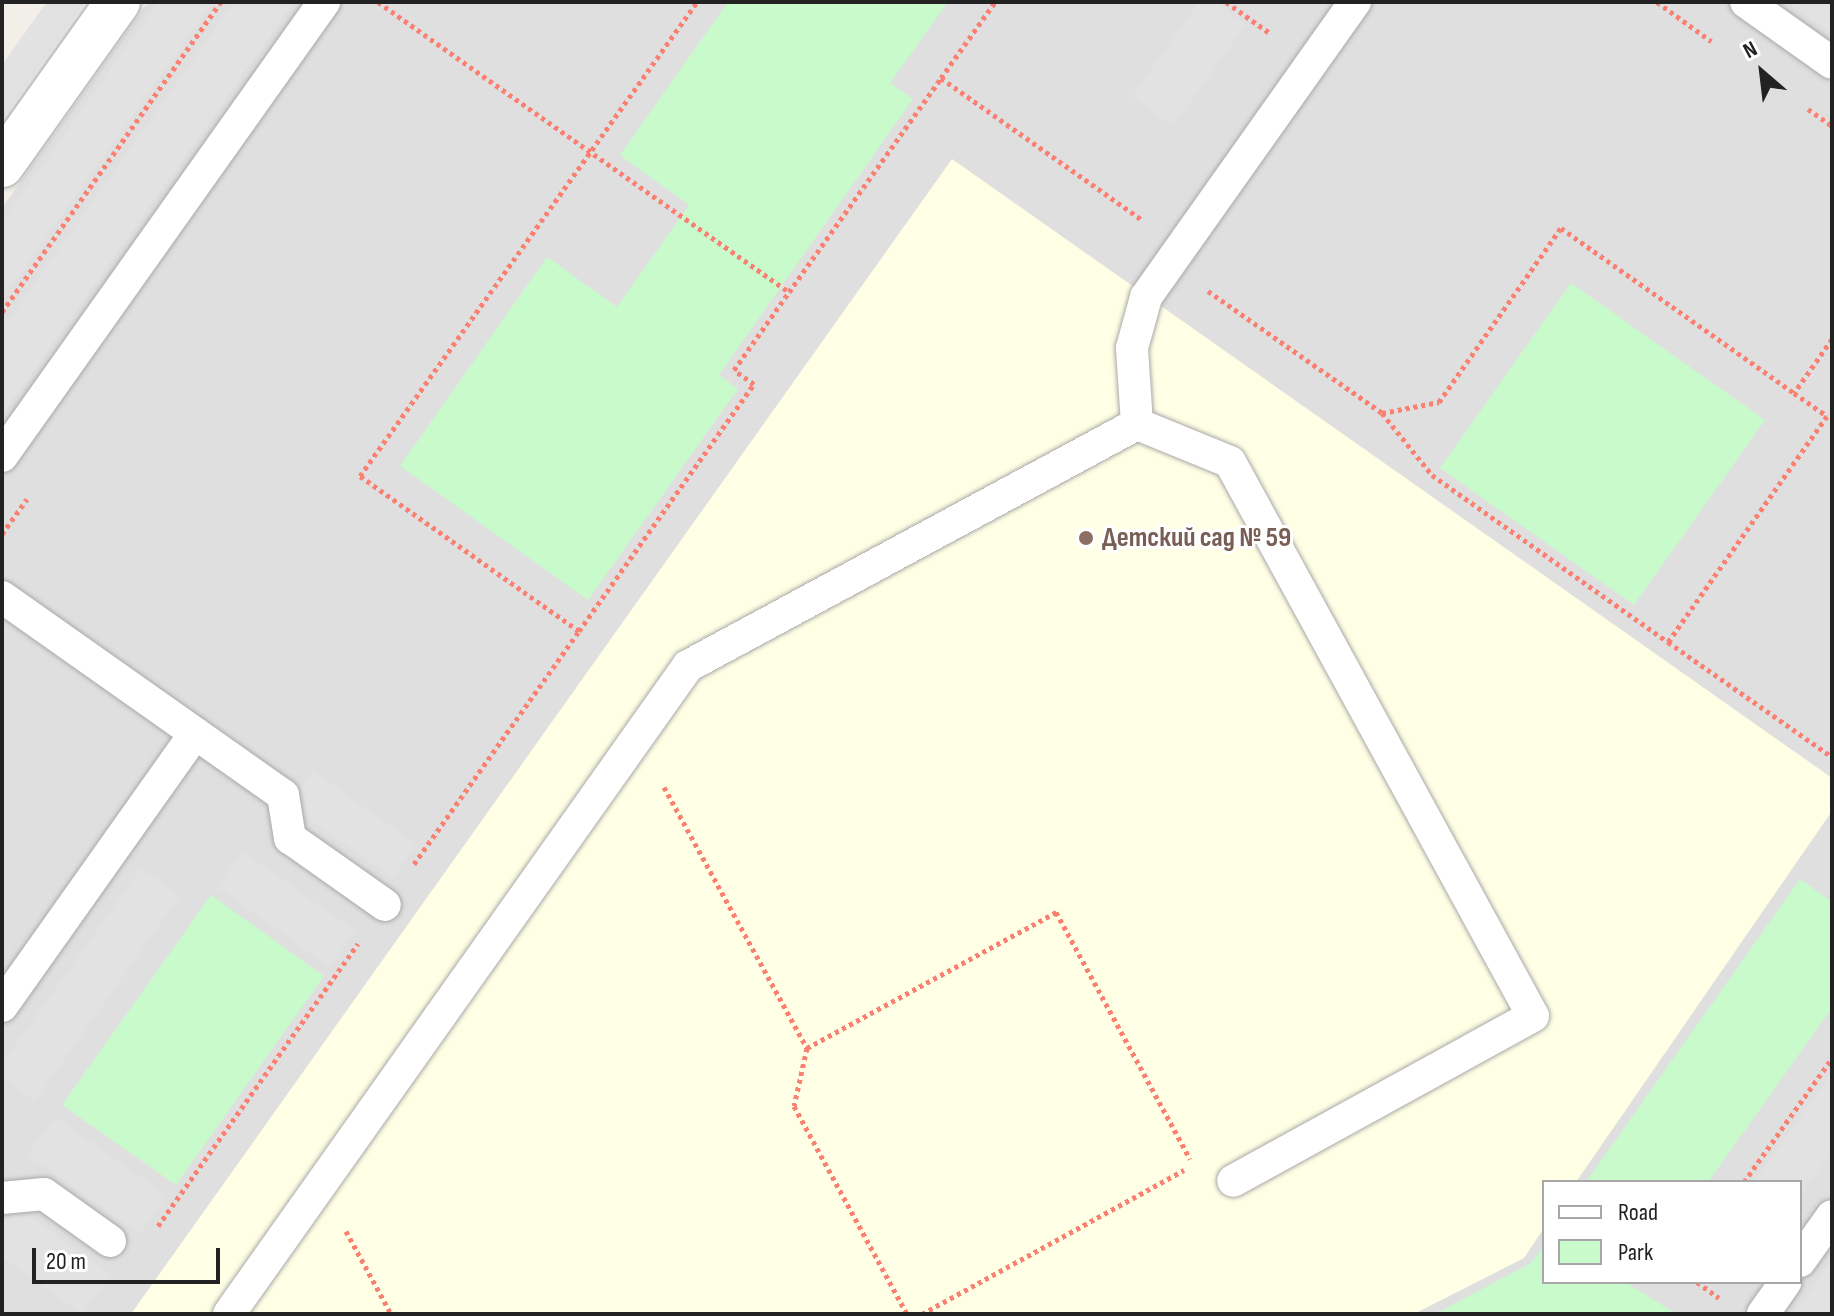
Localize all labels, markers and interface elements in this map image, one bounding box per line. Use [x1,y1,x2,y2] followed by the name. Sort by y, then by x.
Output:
[1722,32,1802,112] north arrow
[1739,36,1762,65] text: N
[1102,521,1291,555] place label: Детский сад № 59
[1077,529,1095,547] marker: Детский сад № 59
[1542,1180,1802,1284] legend
[1618,1198,1658,1227] text: Road
[36,1232,224,1282] scale bar
[1618,1238,1653,1267] text: Park
[46,1247,86,1276] text: 20 m

